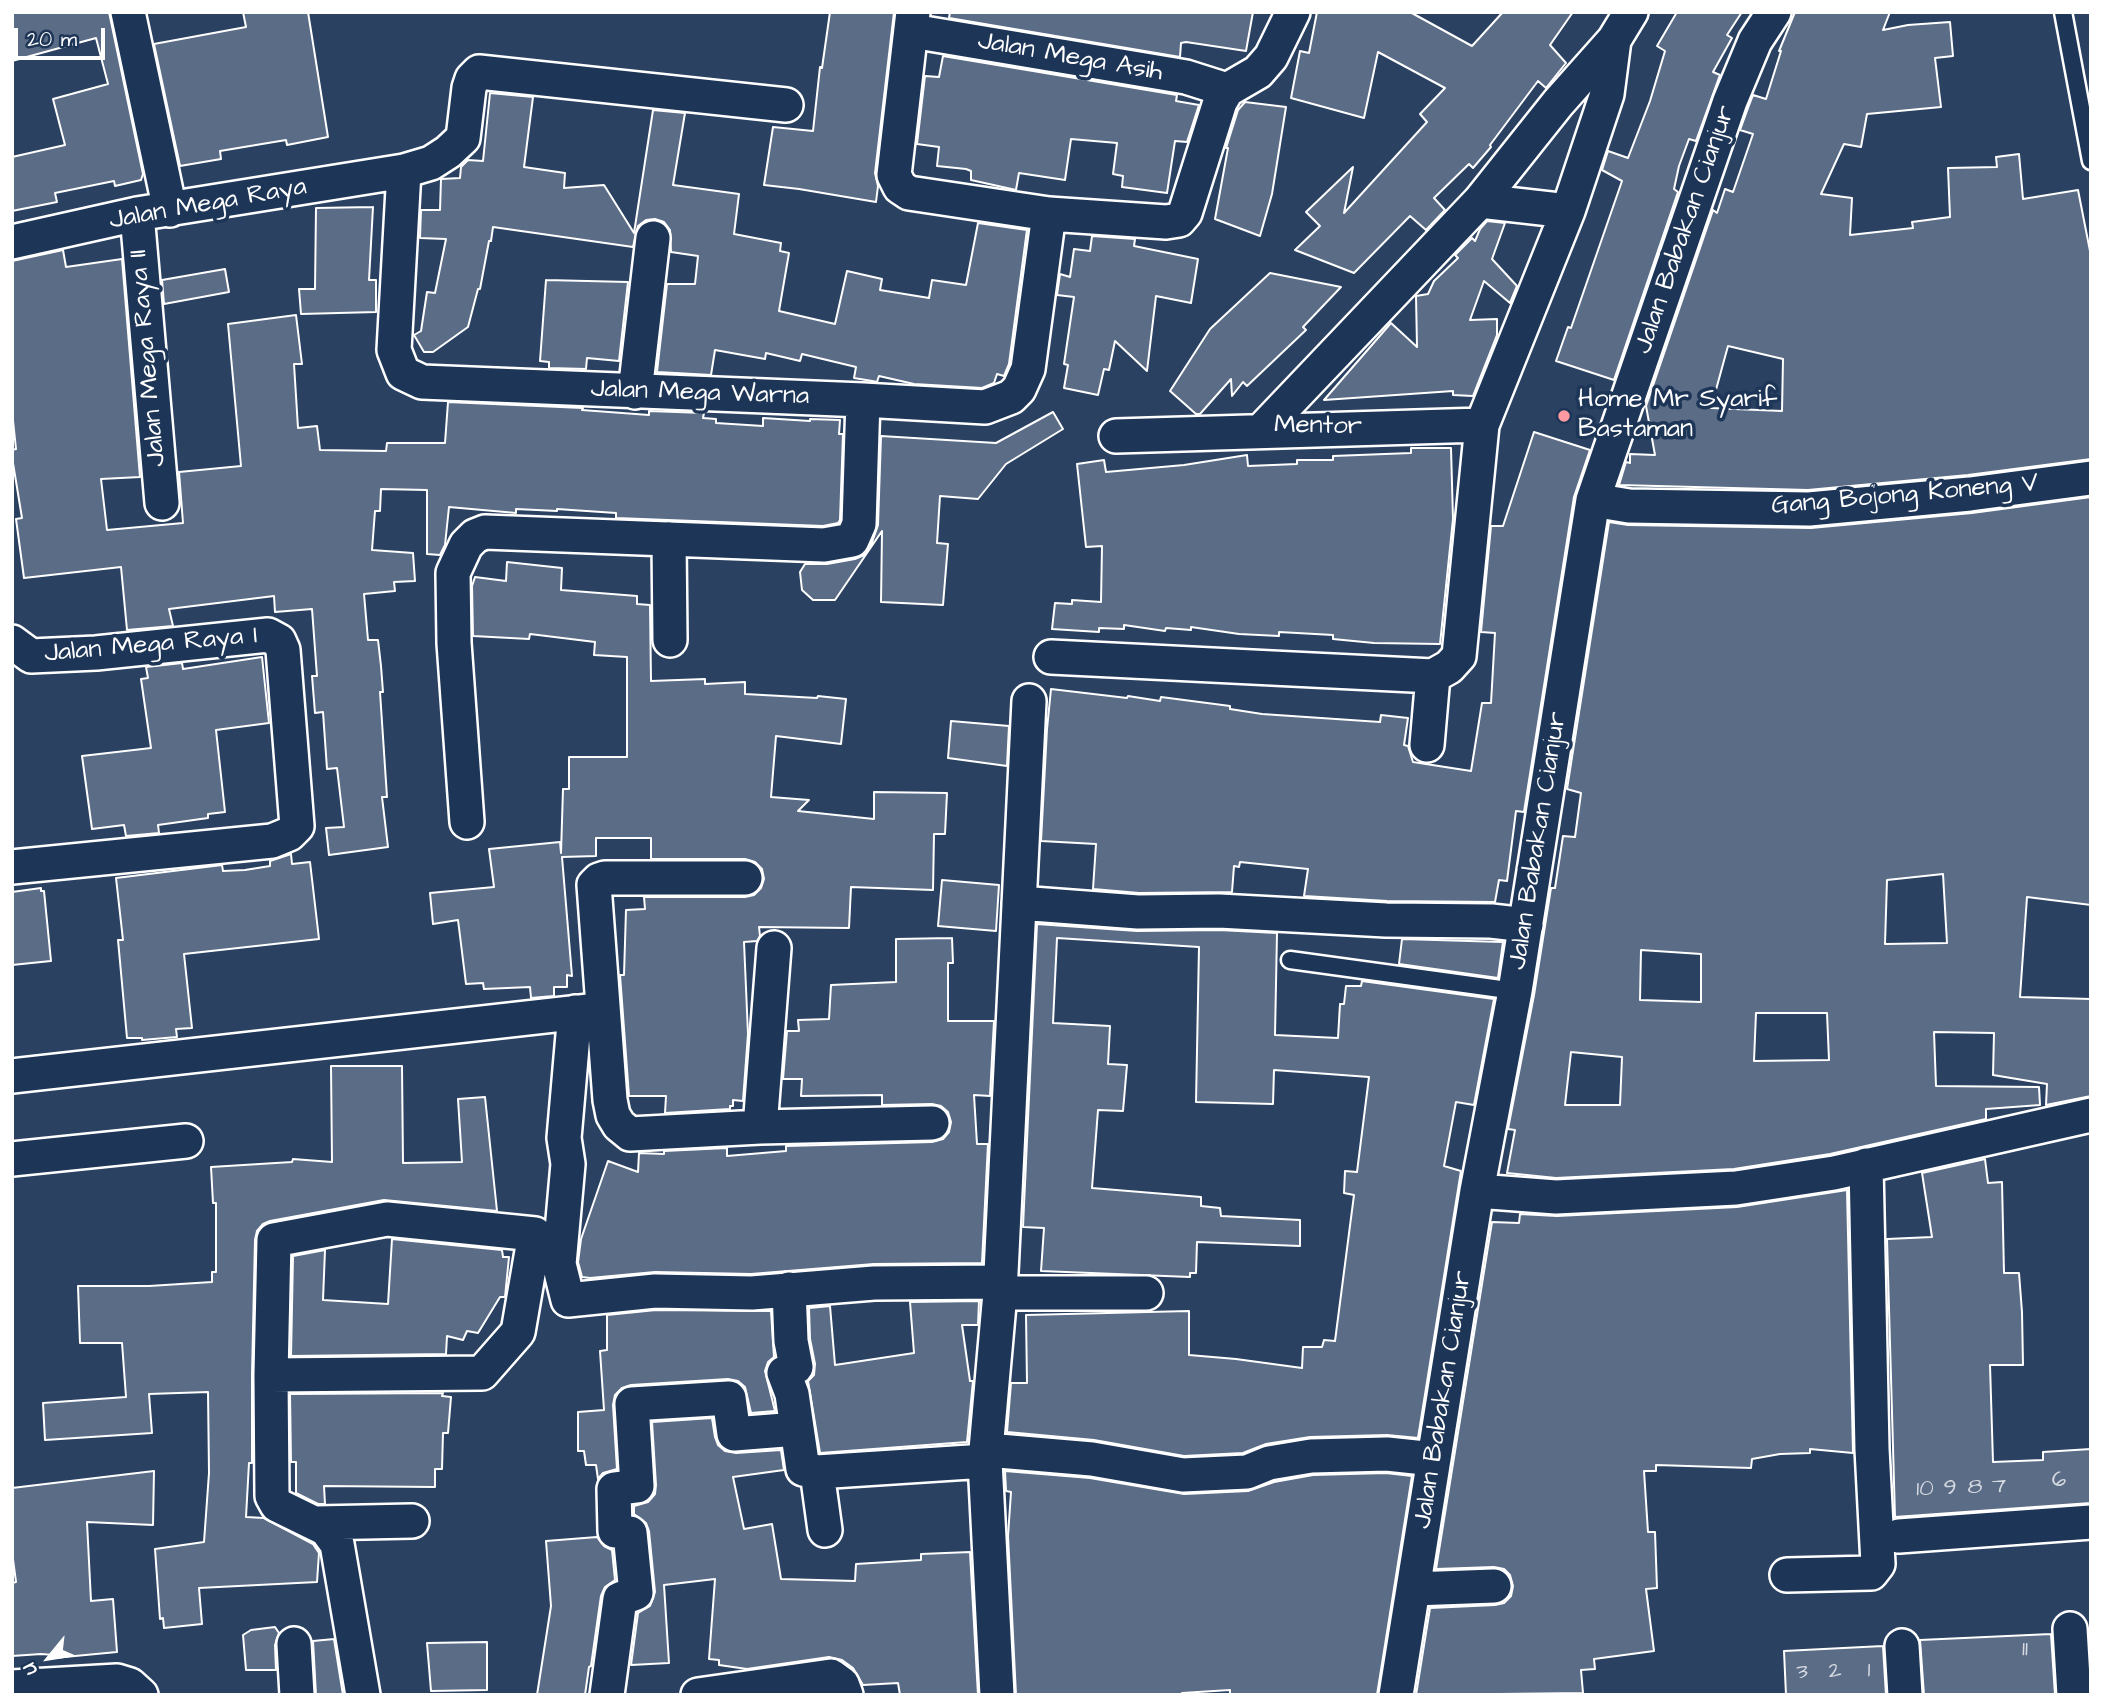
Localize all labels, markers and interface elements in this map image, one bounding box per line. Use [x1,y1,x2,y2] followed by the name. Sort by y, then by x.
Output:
[18,14,108,58] scale bar
[27,25,77,54] text: 20 m
[975,26,1165,90] street label: Jalan Mega Asih
[1629,102,1743,358] street label: Jalan Babakan Cianjur
[107,172,309,238] street label: Jalan Mega Raya
[124,248,174,468] street label: Jalan Mega Raya II
[590,375,810,413] street label: Jalan Mega Warna
[1578,385,1777,446] place label: Home Mr Syarif Bastaman
[1556,408,1572,424] marker: Home Mr Syarif Bastaman
[1274,411,1362,443] street label: Mentor
[1770,469,2040,523] street label: Gang Bojong Koneng V
[43,621,259,671] street label: Jalan Mega Raya I
[1503,710,1575,972] street label: Jalan Babakan Cianjur
[1408,1269,1480,1531] street label: Jalan Babakan Cianjur
[2052,1467,2066,1495] house number: 6
[1992,1473,2006,1501] house number: 7
[1968,1474,1982,1502] house number: 8
[1943,1475,1957,1503] house number: 9
[1916,1476,1934,1504] house number: 10
[14,1623,84,1693] north arrow
[2022,1636,2028,1664] house number: 11
[16,1657,45,1680] text: U
[1868,1657,1870,1685] house number: 1
[1828,1658,1842,1686] house number: 2
[1796,1659,1808,1687] house number: 3

